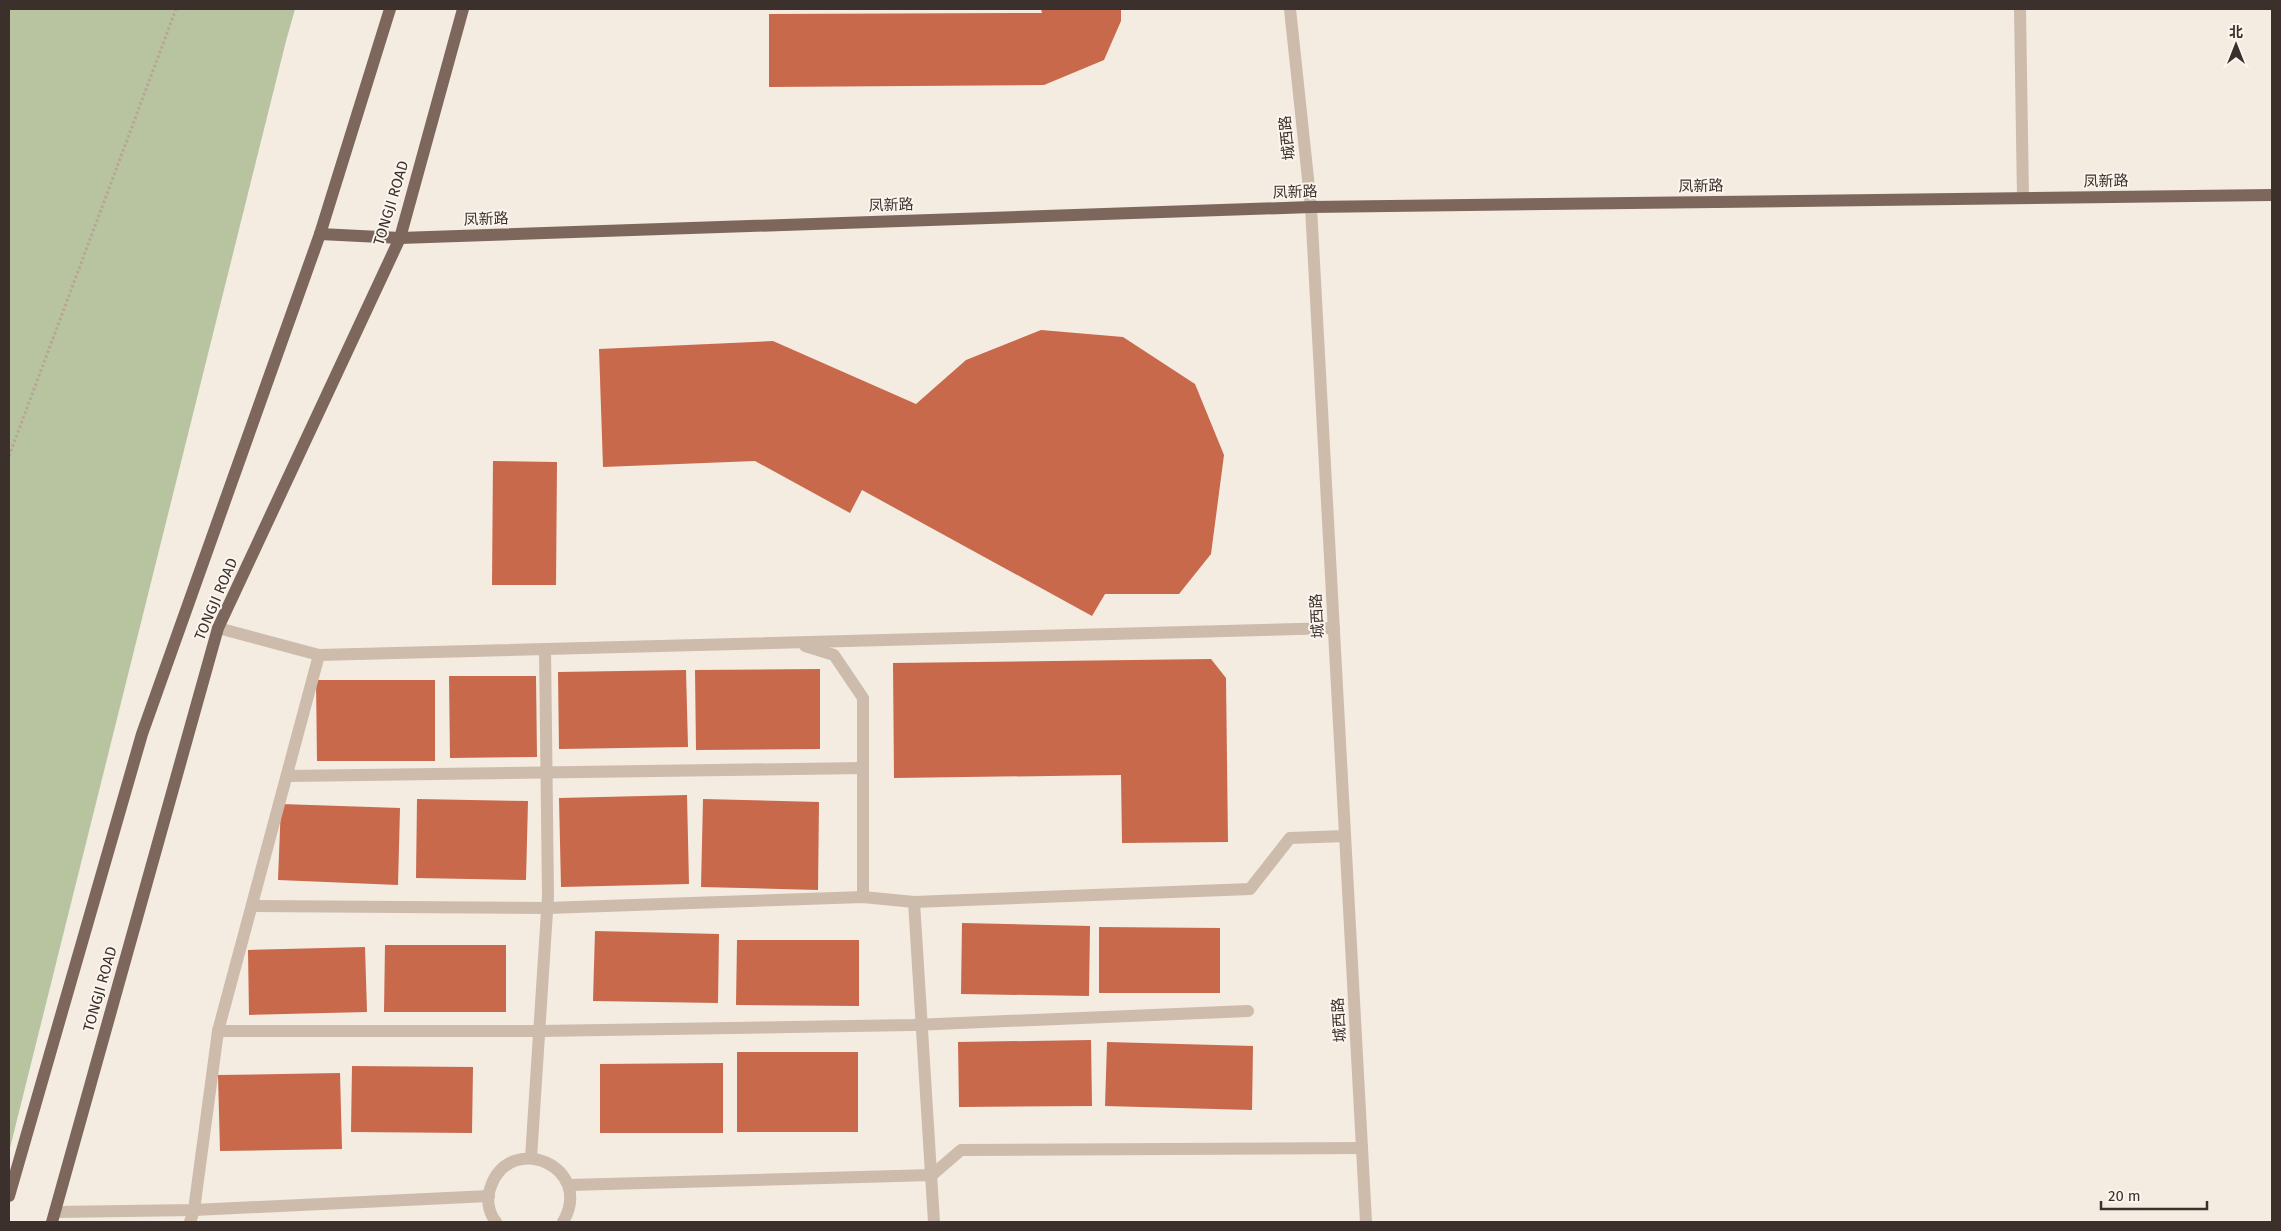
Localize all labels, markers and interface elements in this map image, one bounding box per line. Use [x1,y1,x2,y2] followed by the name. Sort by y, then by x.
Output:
[2211,20,2261,70] north arrow
[2229,24,2243,41] text: 北
[1276,115,1298,161] street label: 城西路
[370,158,412,248] street label: TONGJI ROAD
[2083,172,2129,190] street label: 凤新路
[1678,177,1724,195] street label: 凤新路
[1272,182,1318,202] street label: 凤新路
[868,195,914,215] street label: 凤新路
[463,209,509,229] street label: 凤新路
[191,555,241,643] street label: TONGJI ROAD
[1307,593,1327,639] street label: 城西路
[79,944,121,1034] street label: TONGJI ROAD
[1329,997,1349,1043] street label: 城西路
[2101,1178,2207,1210] scale bar
[2108,1187,2141,1205] text: 20 m

